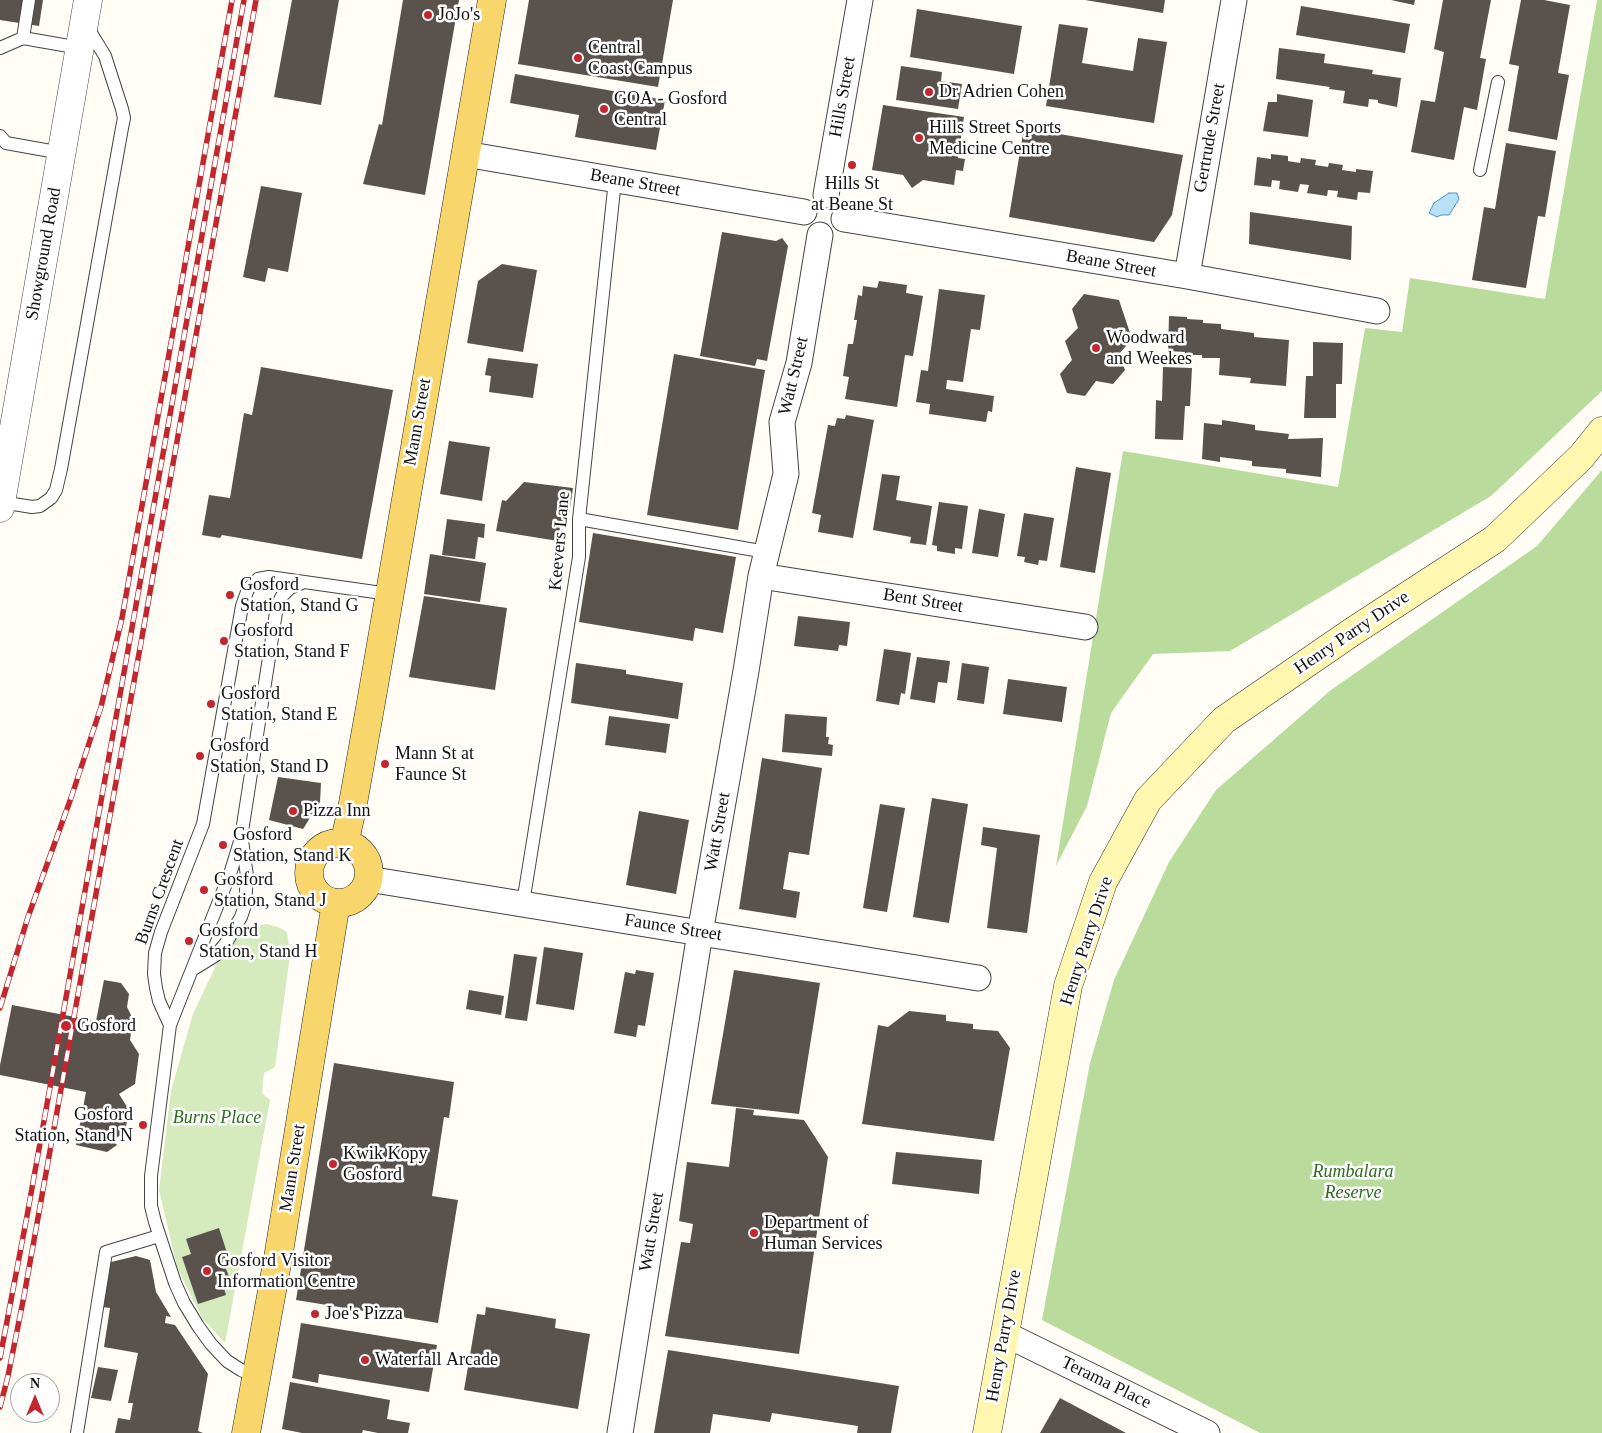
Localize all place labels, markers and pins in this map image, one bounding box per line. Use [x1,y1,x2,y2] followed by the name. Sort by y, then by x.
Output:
[438,4,480,26] place label: JoJo's
[422,9,434,21] marker: JoJo's
[588,37,693,80] place label: Central Coast Campus
[572,52,584,64] marker: Central Coast Campus
[939,81,1064,103] place label: Dr Adrien Cohen
[923,86,935,98] marker: Dr Adrien Cohen
[614,88,727,130] place label: GOA - Gosford Central
[598,103,610,115] marker: GOA - Gosford Central
[929,117,1061,160] place label: Hills Street Sports Medicine Centre
[913,132,925,144] marker: Hills Street Sports Medicine Centre
[846,159,858,171] marker: Hills St at Beane St
[811,173,893,215] place label: Hills St at Beane St
[1106,327,1192,369] place label: Woodward and Weekes
[1090,342,1102,354] marker: Woodward and Weekes
[240,574,359,616] place label: Gosford Station, Stand G
[224,589,236,601] marker: Gosford Station, Stand G
[234,620,350,662] place label: Gosford Station, Stand F
[218,635,230,647] marker: Gosford Station, Stand F
[221,683,337,726] place label: Gosford Station, Stand E
[205,698,217,710] marker: Gosford Station, Stand E
[210,735,329,778] place label: Gosford Station, Stand D
[395,743,474,786] place label: Mann St at Faunce St
[194,750,206,762] marker: Gosford Station, Stand D
[379,758,391,770] marker: Mann St at Faunce St
[303,800,370,822] place label: Pizza Inn
[287,805,299,817] marker: Pizza Inn
[233,824,352,866] place label: Gosford Station, Stand K
[217,839,229,851] marker: Gosford Station, Stand K
[214,869,327,912] place label: Gosford Station, Stand J
[198,884,210,896] marker: Gosford Station, Stand J
[199,920,318,962] place label: Gosford Station, Stand H
[183,935,195,947] marker: Gosford Station, Stand H
[77,1015,136,1037] place label: Gosford
[59,1019,73,1033] marker: Gosford
[14,1104,133,1146] place label: Gosford Station, Stand N
[137,1119,149,1131] marker: Gosford Station, Stand N
[343,1143,427,1186] place label: Kwik Kopy Gosford
[327,1158,339,1170] marker: Kwik Kopy Gosford
[764,1212,882,1254] place label: Department of Human Services
[748,1227,760,1239] marker: Department of Human Services
[217,1250,355,1292] place label: Gosford Visitor Information Centre
[201,1265,213,1277] marker: Gosford Visitor Information Centre
[325,1303,403,1325] place label: Joe's Pizza
[309,1308,321,1320] marker: Joe's Pizza
[375,1349,498,1371] place label: Waterfall Arcade
[359,1354,371,1366] marker: Waterfall Arcade

